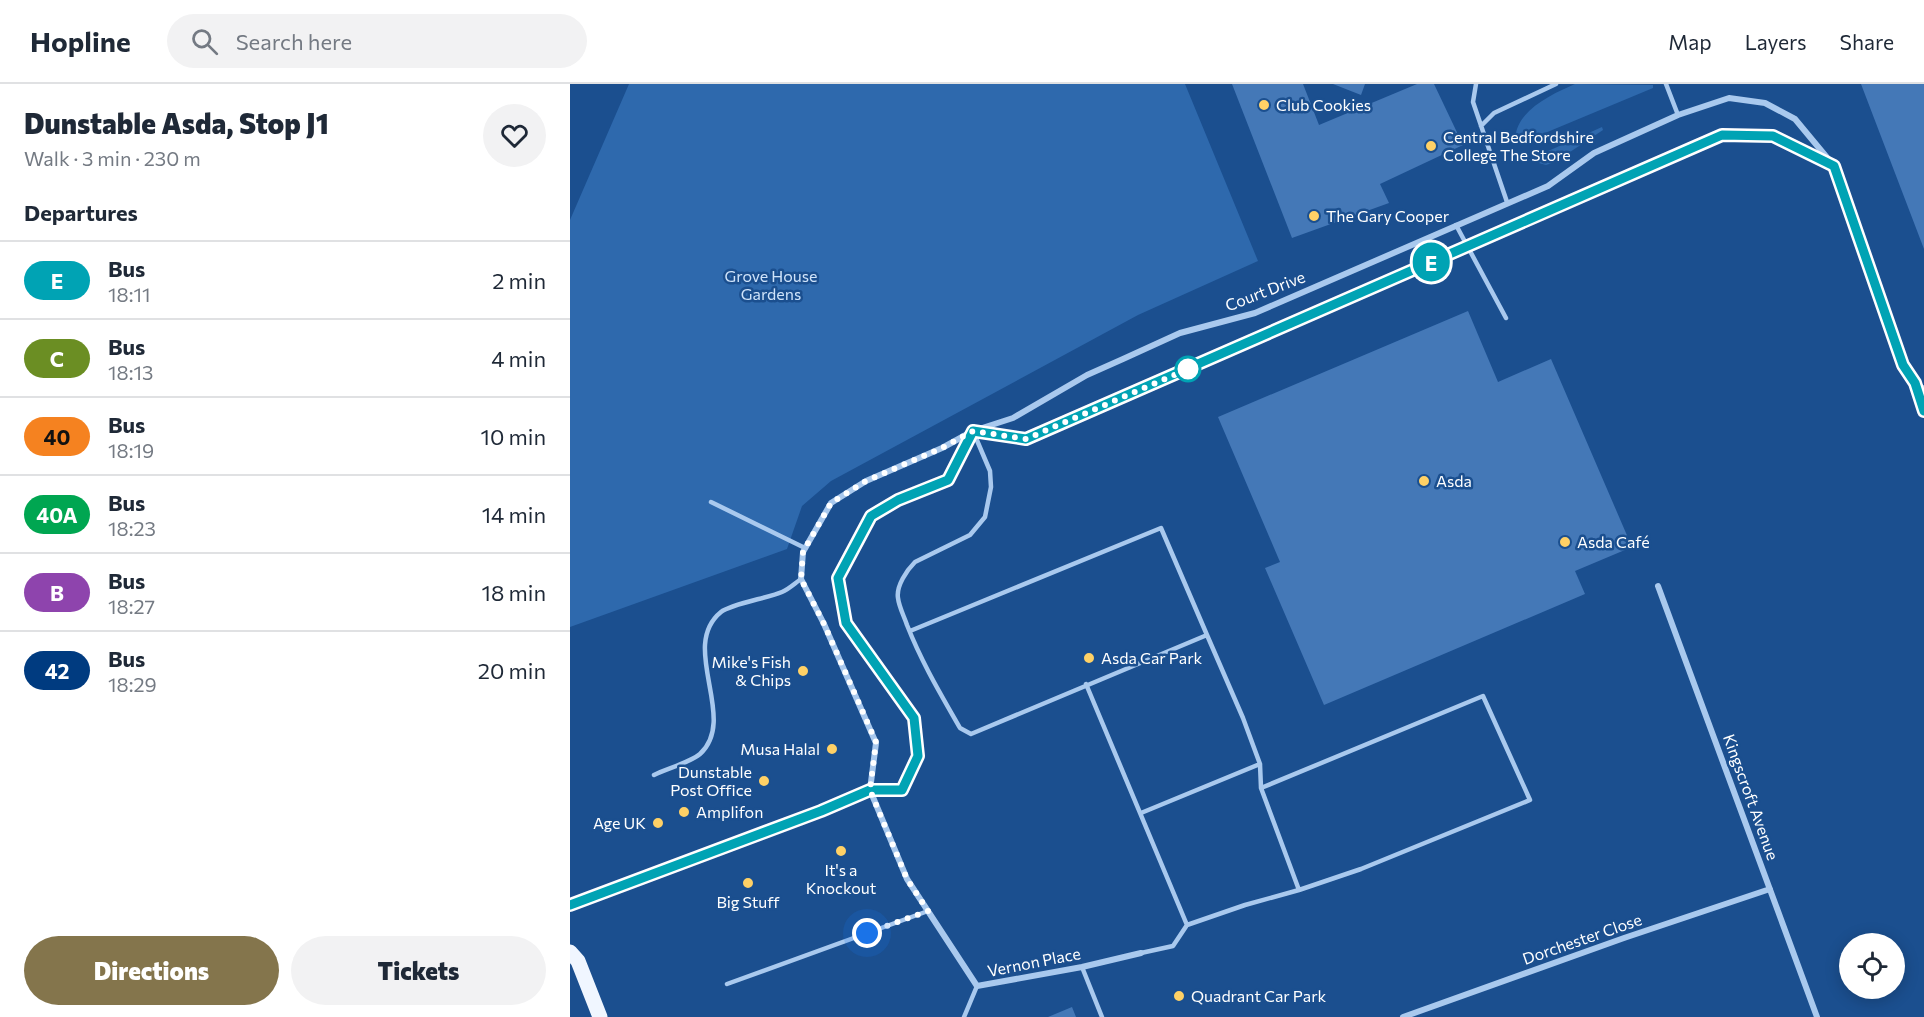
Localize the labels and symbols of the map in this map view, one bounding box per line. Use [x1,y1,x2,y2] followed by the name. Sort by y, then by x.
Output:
[1276,95,1371,114] place label: Club Cookies
[1257,98,1271,112] marker: Club Cookies
[1443,127,1594,164] place label: Central Bedfordshire College The Store
[1424,139,1438,153] marker: Central Bedfordshire College The Store
[1326,206,1450,225] place label: The Gary Cooper
[1307,209,1321,223] marker: The Gary Cooper
[1412,242,1450,282] line badge: E
[725,266,817,303] park label: Grove House Gardens
[1222,267,1307,314] street label: Court Drive
[1175,356,1201,382] unlabelled marker
[1436,471,1472,490] place label: Asda
[1417,474,1431,488] marker: Asda
[1577,532,1650,551] place label: Asda Café
[1558,535,1572,549] marker: Asda Café
[1101,648,1203,667] place label: Asda Car Park
[1082,651,1096,665] marker: Asda Car Park
[712,652,791,689] place label: Mike's Fish & Chips
[796,664,810,678] marker: Mike's Fish & Chips
[1720,731,1783,862] street label: Kingscroft Avenue
[740,739,820,758] place label: Musa Halal
[825,742,839,756] marker: Musa Halal
[670,762,752,799] place label: Dunstable Post Office
[757,774,771,788] marker: Dunstable Post Office
[696,802,763,821] place label: Amplifon
[677,805,691,819] marker: Amplifon
[593,813,646,832] place label: Age UK
[651,816,665,830] marker: Age UK
[834,844,848,858] marker: It's a Knockout
[806,860,877,897] place label: It's a Knockout
[741,876,755,890] marker: Big Stuff
[716,892,780,911] place label: Big Stuff
[1520,909,1644,968] street label: Dorchester Close
[852,918,882,948] your location
[986,943,1082,980] street label: Vernon Place
[1191,986,1327,1005] place label: Quadrant Car Park
[1172,989,1186,1003] marker: Quadrant Car Park

